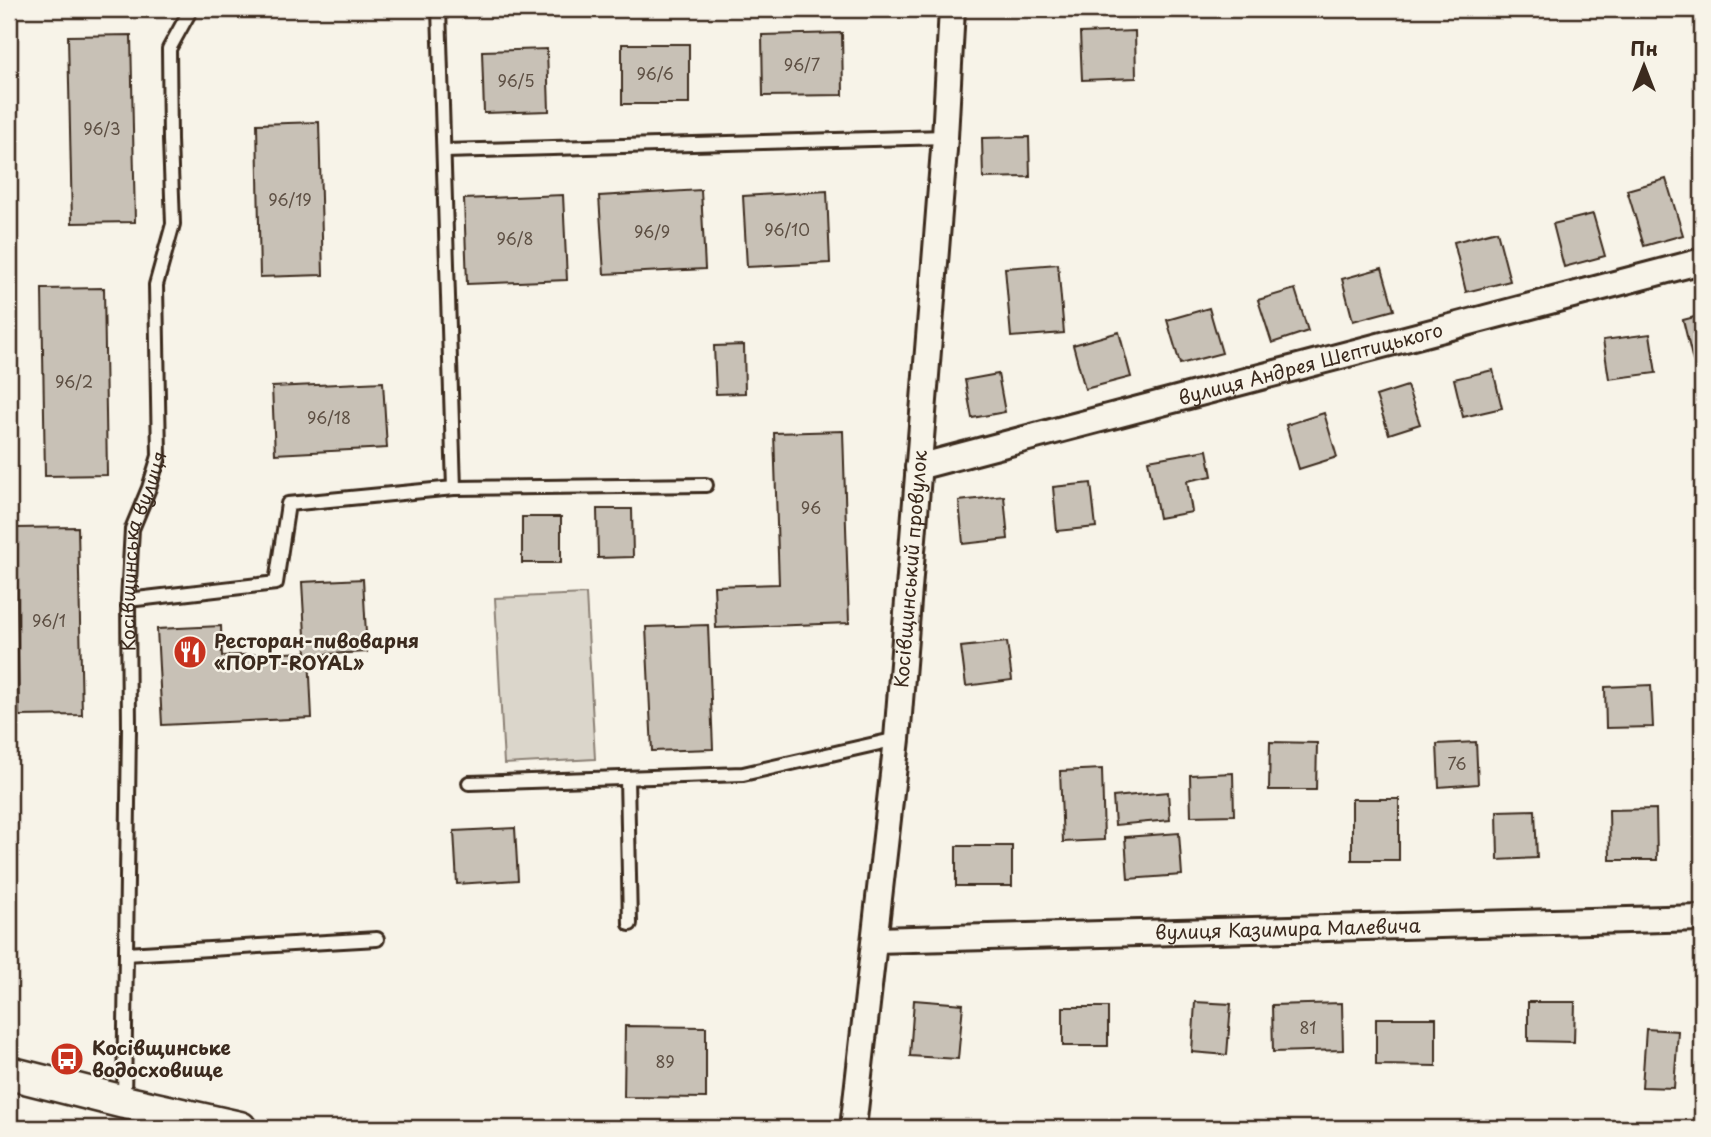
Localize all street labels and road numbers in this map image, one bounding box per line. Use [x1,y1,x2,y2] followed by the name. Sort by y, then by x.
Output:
[1175,315,1446,411] street label: вулиця Андрея Шептицького
[113,447,173,651] street label: Косівщинська вулиця
[886,448,933,689] street label: Косівщинський провулок
[1155,910,1421,946] street label: вулиця Казимира Малевича

